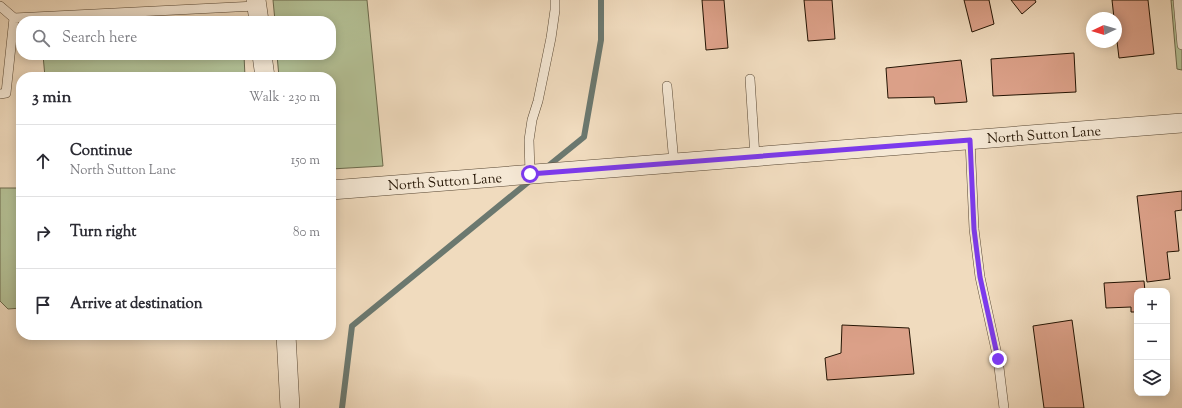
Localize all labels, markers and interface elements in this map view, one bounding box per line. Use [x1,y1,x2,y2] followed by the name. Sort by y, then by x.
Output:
[1086,12,1122,48] north arrow
[16,16,336,60] search box
[30,27,52,49] icon: search
[62,28,137,49] text: Search here
[32,86,71,110] text: 3 min
[249,89,320,107] text: Walk · 230 m
[986,122,1102,150] street label: North Sutton Lane
[70,141,132,162] text: Continue
[32,150,54,172] icon: ahead
[291,152,320,170] text: 150 m
[70,162,176,180] text: North Sutton Lane
[521,165,539,183] route start
[387,169,503,197] street label: North Sutton Lane
[32,222,54,244] icon: right
[70,222,136,243] text: Turn right
[293,224,320,242] text: 80 m
[1134,288,1170,396] map controls
[1134,288,1170,324] button: +
[32,294,54,316] icon: arrive
[70,294,203,315] text: Arrive at destination
[1134,324,1170,360] button: −
[989,350,1007,368] route end
[1134,360,1170,396] button: layers

